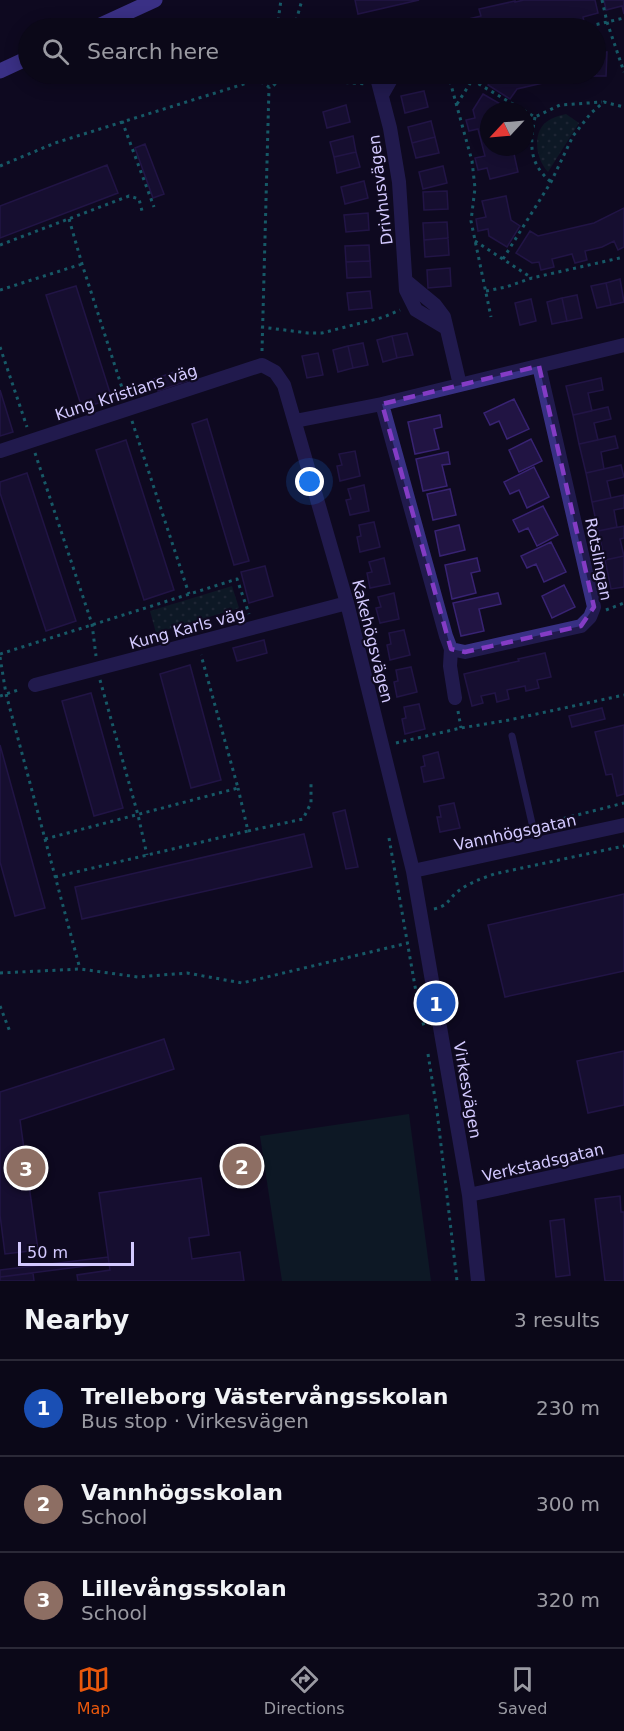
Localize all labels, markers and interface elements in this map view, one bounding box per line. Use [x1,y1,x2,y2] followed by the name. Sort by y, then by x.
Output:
[18,18,606,84] search box
[39,35,72,68] icon: search
[87,39,219,64] text: Search here
[480,102,534,156] north arrow
[364,134,397,246] street label: Drivhusvägen
[53,360,200,424] street label: Kung Kristians väg
[295,467,324,496] your location
[581,516,616,602] street label: Rotslingan
[348,578,397,705] street label: Kakehögsvägen
[127,604,247,653] street label: Kung Karls väg
[452,810,578,855] street label: Vannhögsgatan
[416,980,456,1026] pin: 1
[450,1040,485,1140] street label: Virkesvägen
[480,1139,606,1186] street label: Verkstadsgatan
[222,1144,262,1188] pin: 2
[6,1146,46,1190] pin: 3
[18,1239,134,1266] scale bar
[27,1243,68,1262] text: 50 m
[24,1305,129,1335] text: Nearby
[514,1308,600,1332] text: 3 results
[81,1384,449,1409] text: Trelleborg Västervångsskolan
[37,1396,50,1420] text: 1
[536,1396,600,1420] text: 230 m
[81,1409,309,1433] text: Bus stop · Virkesvägen
[81,1480,283,1505] text: Vannhögsskolan
[37,1492,50,1516] text: 2
[536,1492,600,1516] text: 300 m
[81,1505,147,1529] text: School
[81,1576,287,1601] text: Lillevångsskolan
[37,1588,50,1612] text: 3
[536,1588,600,1612] text: 320 m
[81,1601,147,1625] text: School
[77,1663,110,1718] tab: Map
[264,1663,344,1718] tab: Directions
[498,1663,547,1718] tab: Saved

